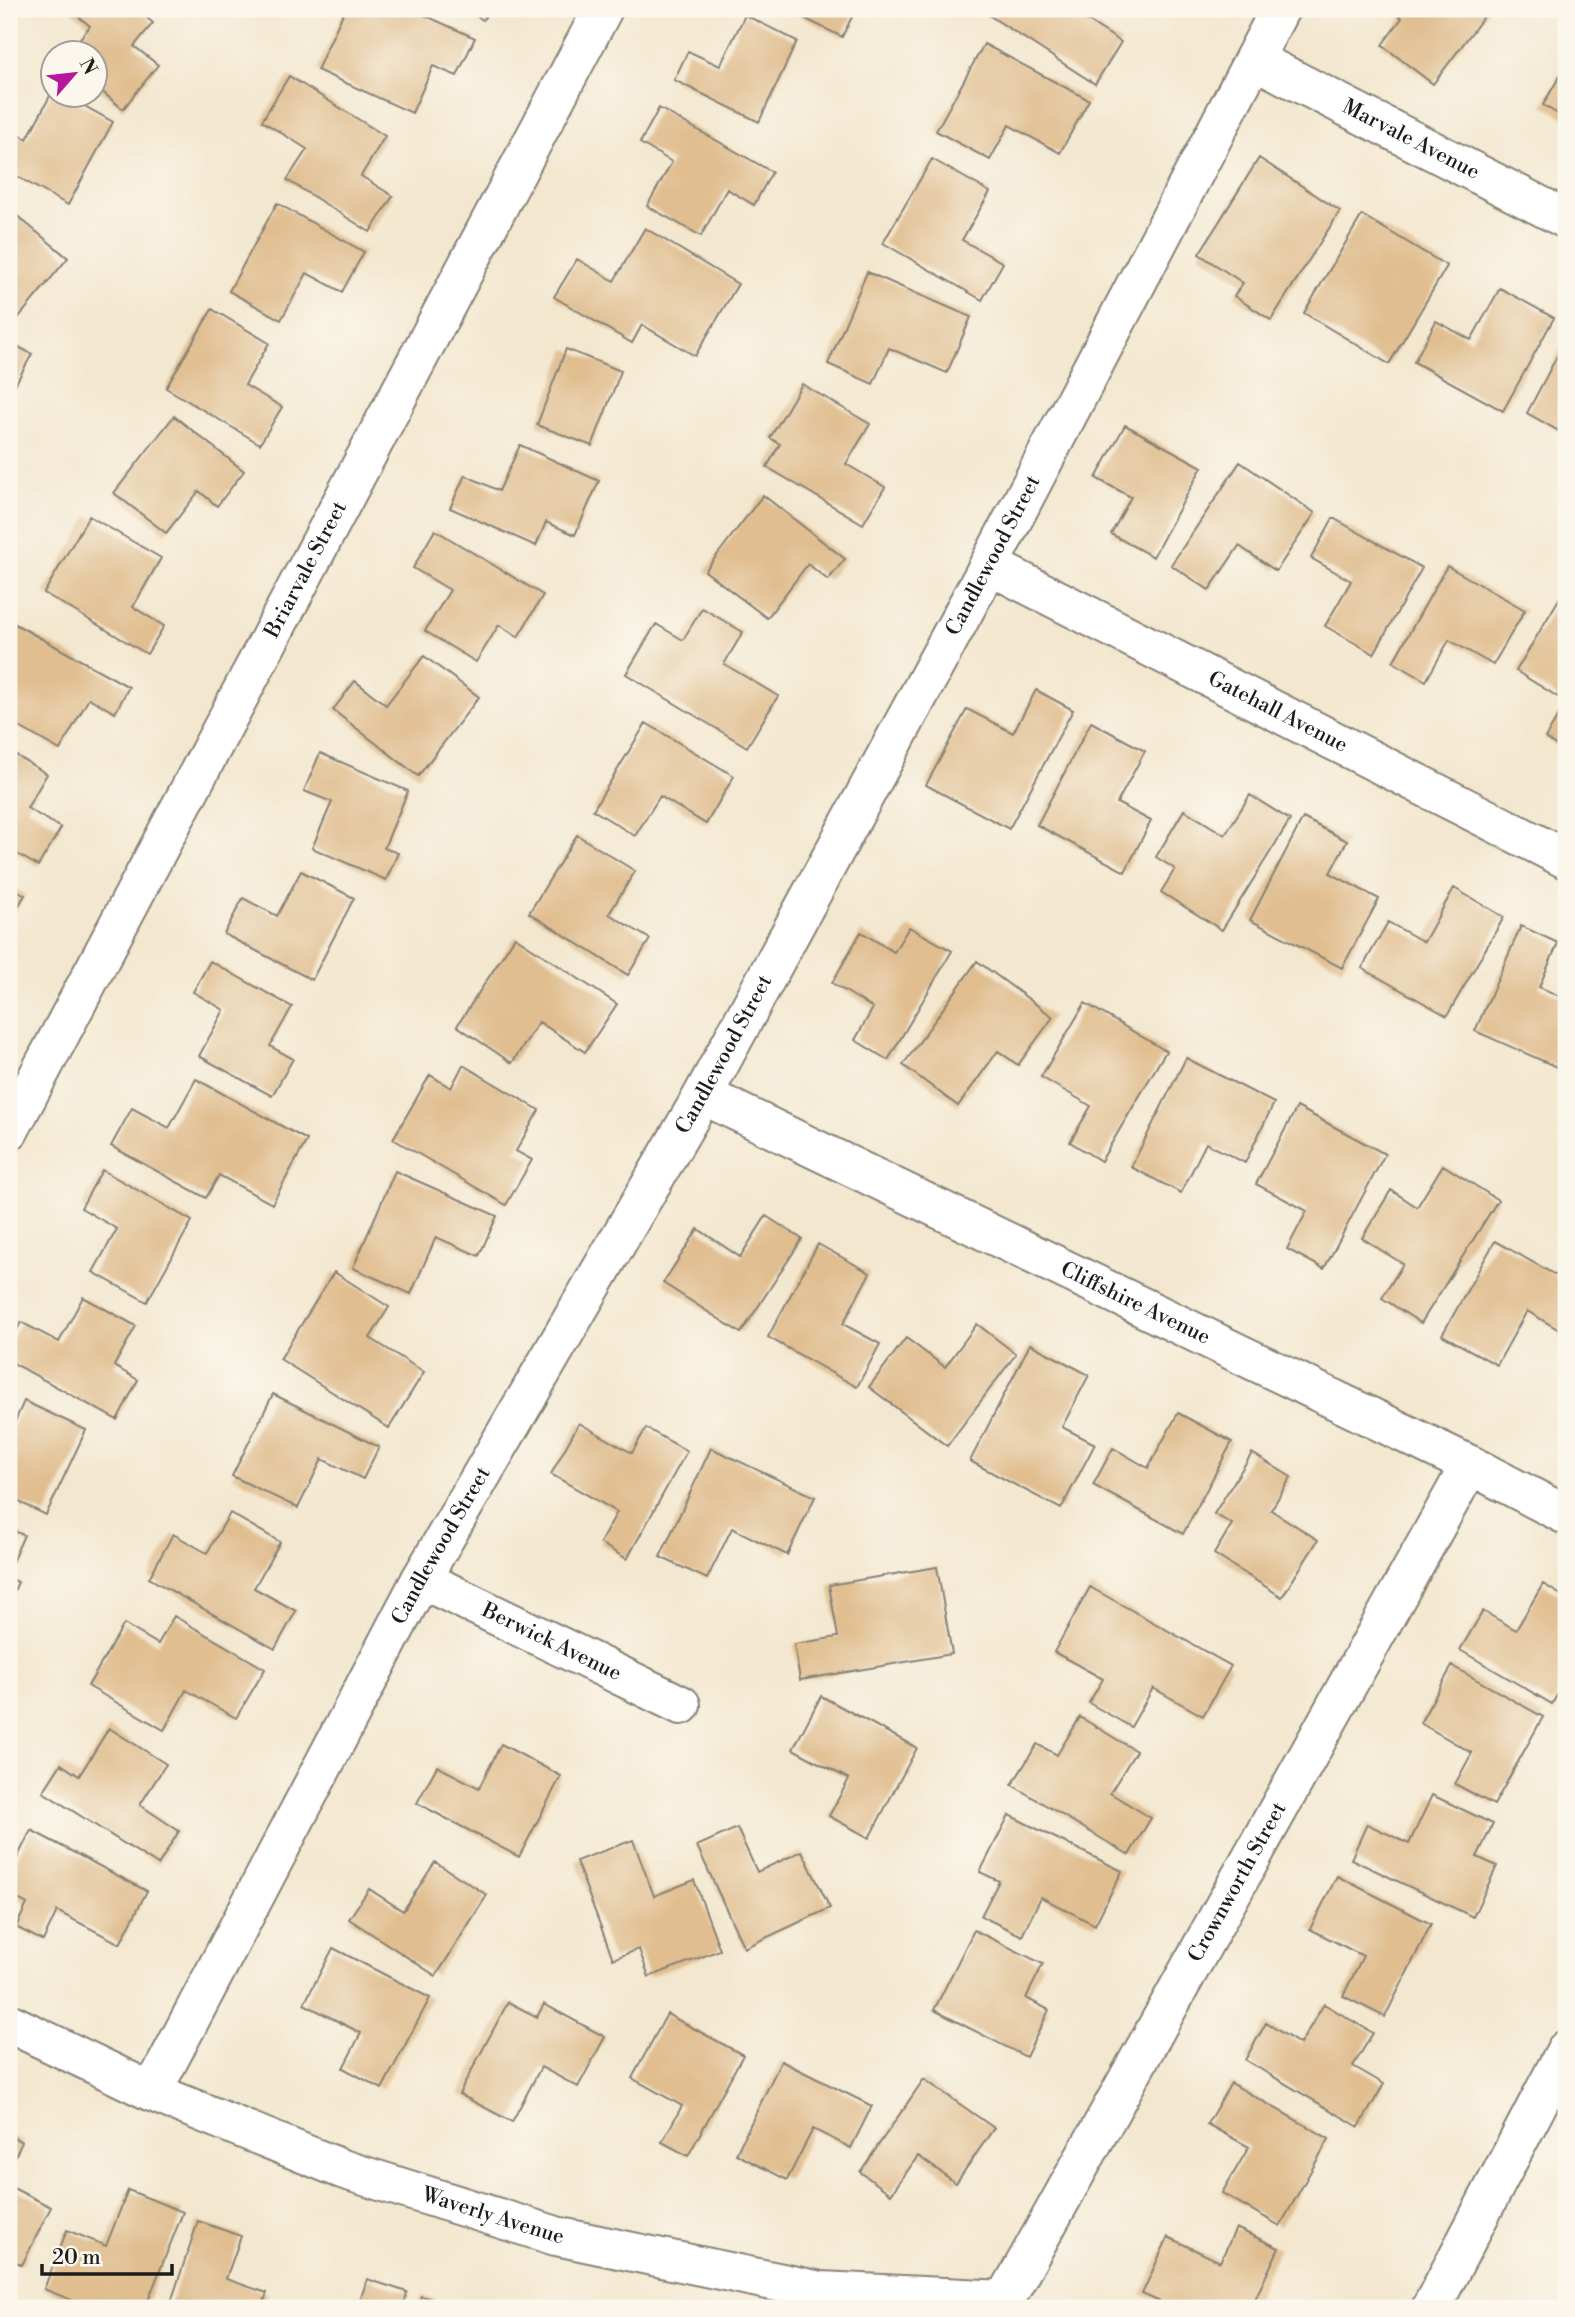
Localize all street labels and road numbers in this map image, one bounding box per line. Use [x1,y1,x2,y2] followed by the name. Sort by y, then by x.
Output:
[1338,94,1484,186] street label: Marvale Avenue
[940,471,1047,640] street label: Candlewood Street
[259,496,353,643] street label: Briarvale Street
[1204,666,1352,758] street label: Gatehall Avenue
[670,970,779,1139] street label: Candlewood Street
[1056,1256,1214,1351] street label: Cliffshire Avenue
[386,1462,497,1629] street label: Candlewood Street
[477,1597,625,1687] street label: Berwick Avenue
[1183,1797,1293,1967] street label: Crownworth Street
[418,2181,566,2250] street label: Waverly Avenue

